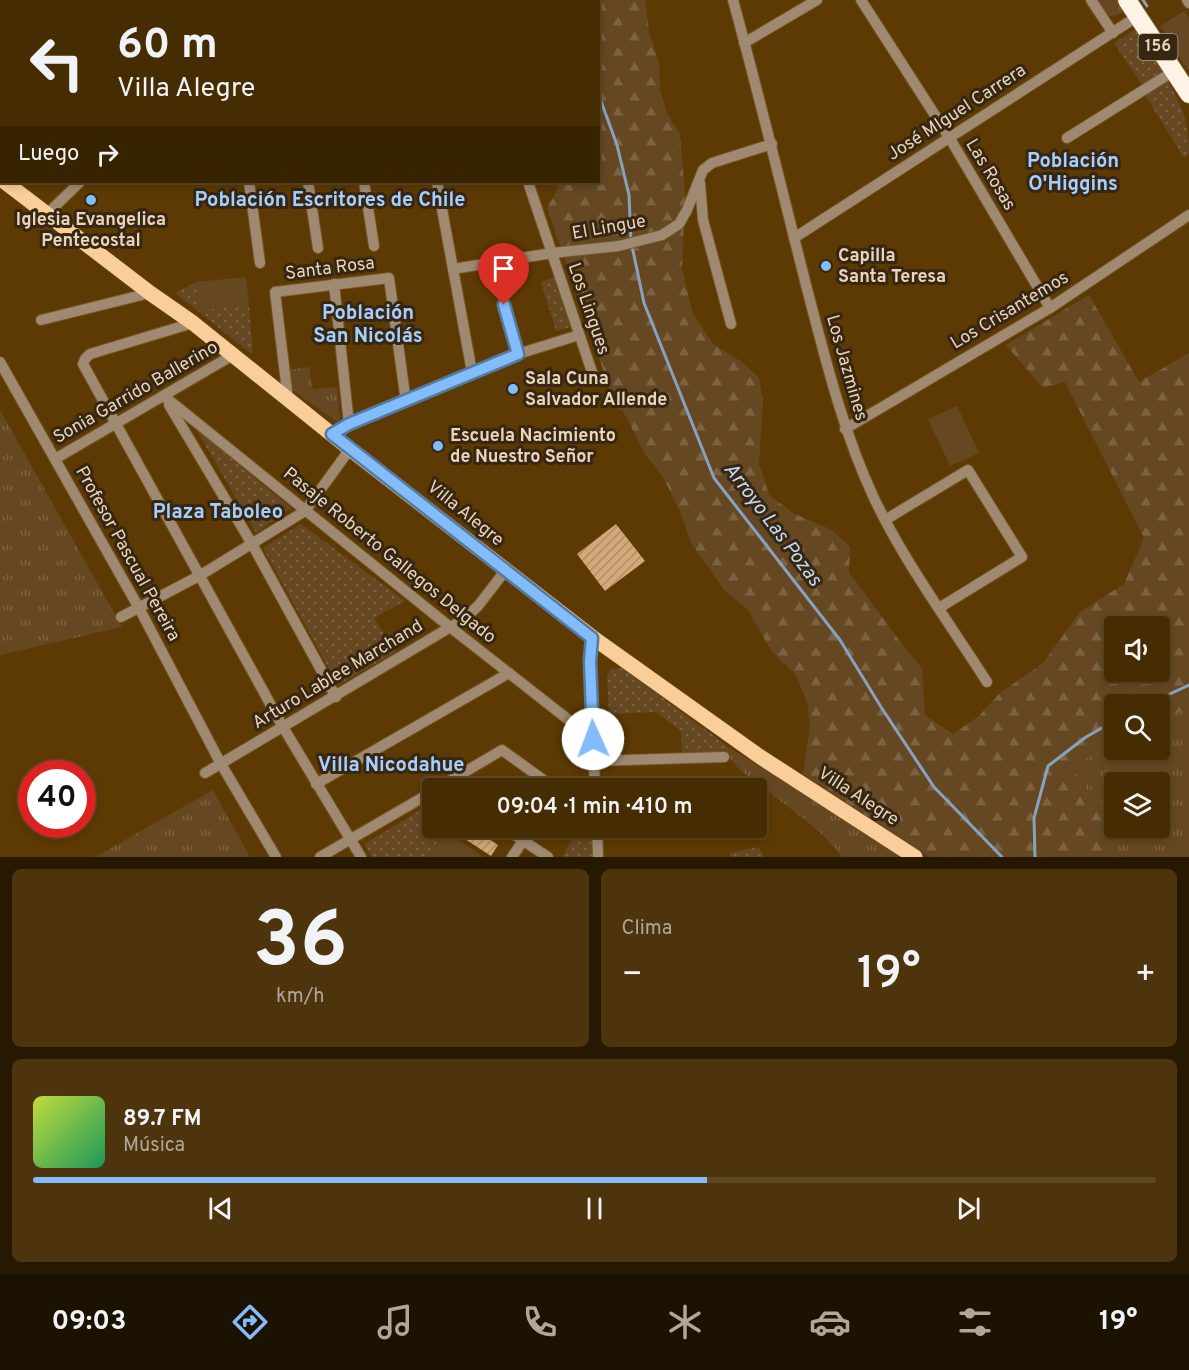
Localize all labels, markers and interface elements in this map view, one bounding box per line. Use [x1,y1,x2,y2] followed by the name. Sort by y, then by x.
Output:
[117,20,218,73] text: 60 m
[18,24,96,102] icon: left
[1138,34,1178,60] road number: 156
[883,60,1031,166] street label: José MIguel Carrera
[117,72,255,106] text: Villa Alegre
[960,135,1020,215] street label: Las Rosas
[91,138,124,171] icon: right
[18,141,79,168] text: Luego
[1027,149,1119,198] district label: Población O'Higgins
[195,188,465,214] district label: Población Escritores de Chile
[84,193,98,207] marker: Iglesia Evangelica Pentecostal
[16,209,166,253] place label: Iglesia Evangelica Pentecostal
[570,210,648,246] street label: El Lingue
[478,243,529,305] pin
[838,245,946,289] place label: Capilla Santa Teresa
[284,252,376,286] street label: Santa Rosa
[487,252,520,285] icon: arrive
[819,259,833,273] marker: Capilla Santa Teresa
[562,260,614,358] street label: Los Lingues
[947,267,1073,355] street label: Los Crisantemos
[313,301,423,350] district label: Población San Nicolás
[820,312,872,424] street label: Los Jazmines
[50,336,222,450] street label: Sonia Garrido Ballerino
[525,368,667,412] place label: Sala Cuna Salvador Allende
[506,382,520,396] marker: Sala Cuna Salvador Allende
[450,425,616,469] place label: Escuela Nacimiento de Nuestro Señor
[431,439,445,453] marker: Escuela Nacimiento de Nuestro Señor
[717,458,828,593] water label: Arroyo Las Pozas
[69,462,185,646] street label: Profesor Pascual Pereira
[278,463,500,649] street label: Pasaje Roberto Gallegos Delgado
[422,476,508,552] street label: Villa Alegre
[153,500,283,526] district label: Plaza Taboleo
[249,615,427,735] street label: Arturo Lablee Marchand
[1104,616,1170,838] map controls
[1104,616,1170,682] button: sound
[1104,694,1170,760] button: search
[561,707,625,771] position arrow
[318,753,464,779] district label: Villa Nicodahue
[18,760,96,838] speed limit sign: 40
[813,762,903,832] street label: Villa Alegre
[1104,772,1170,838] button: layers
[496,794,693,821] text: 09:04 · 1 min · 410 m
[253,895,348,994] text: 36
[622,916,672,942] text: Clima
[857,947,921,1004] text: 19°
[622,955,643,997] text: −
[1135,955,1156,997] text: +
[276,984,325,1010] text: km/h
[123,1106,202,1133] text: 89.7 FM
[123,1133,185,1159] text: Música
[204,1192,237,1225] icon: previous
[578,1192,611,1225] icon: pause
[952,1192,985,1225] icon: next
[229,1301,271,1343] icon: directions
[374,1301,416,1343] icon: music
[519,1301,561,1343] icon: phone
[664,1301,706,1343] icon: climate
[809,1301,851,1343] icon: car
[954,1301,996,1343] icon: filters
[51,1305,126,1339] text: 09:03
[1099,1305,1138,1339] text: 19°

